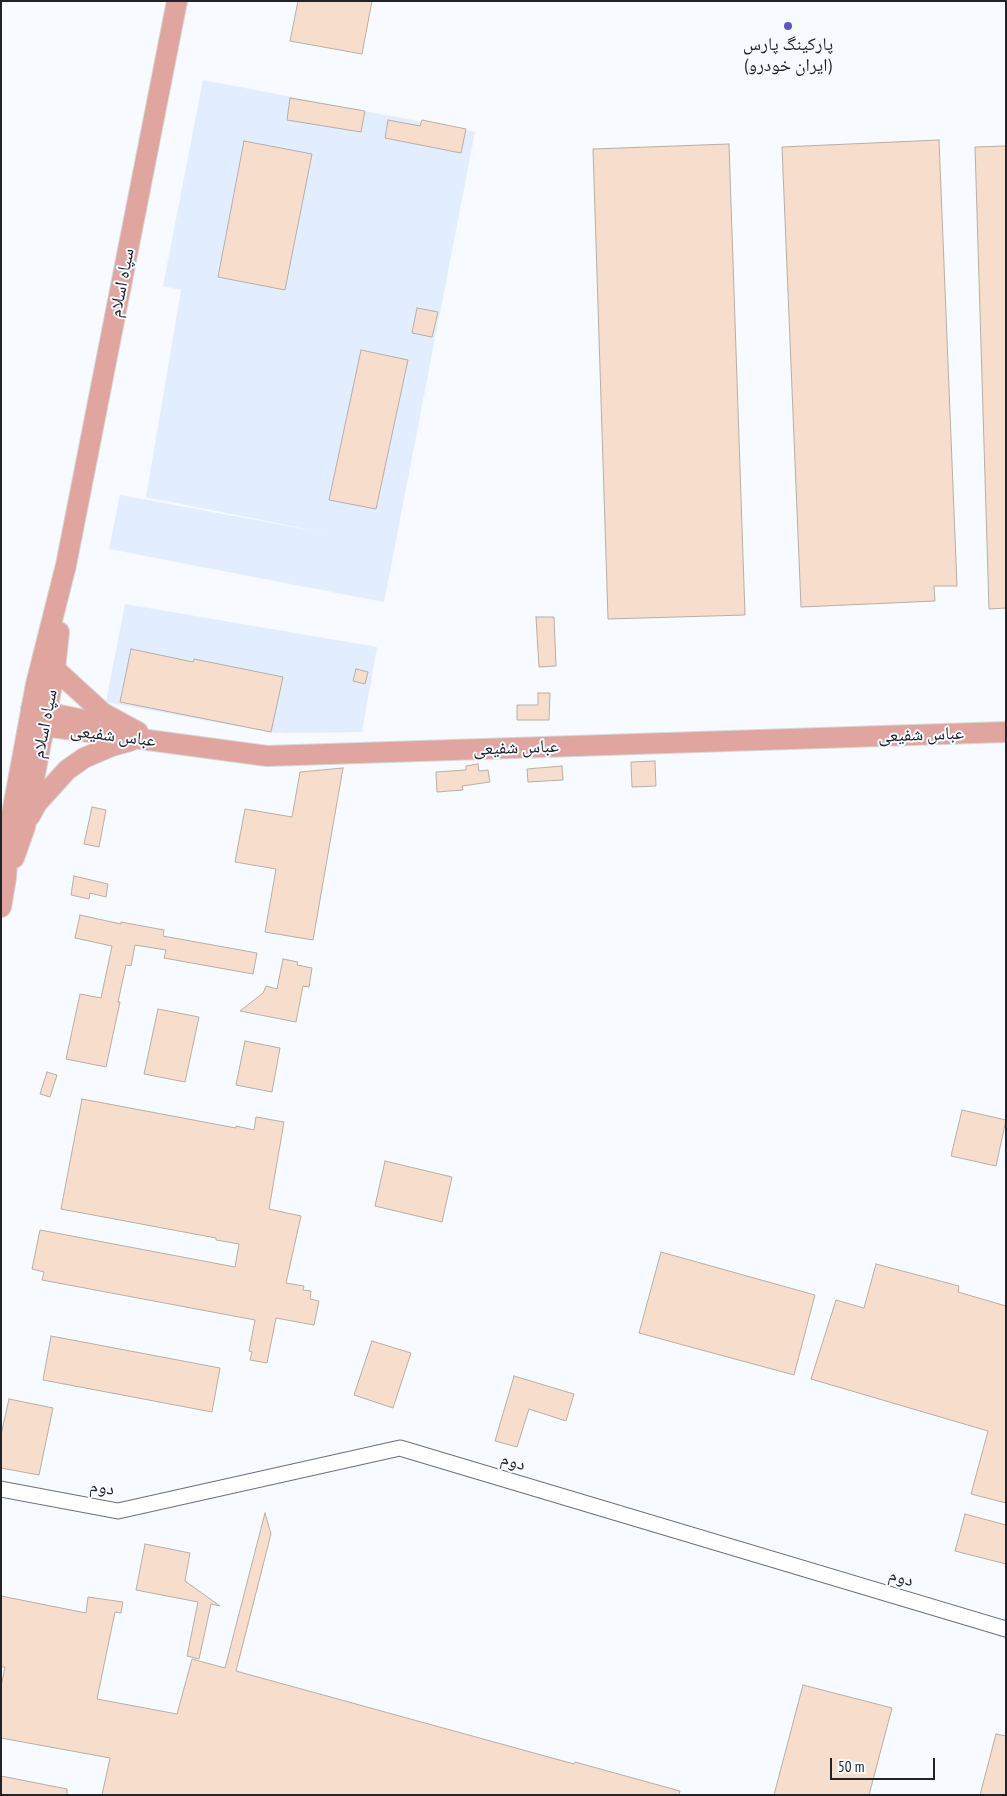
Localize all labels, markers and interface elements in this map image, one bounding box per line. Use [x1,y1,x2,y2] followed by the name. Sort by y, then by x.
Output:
[782,20,794,32] marker: پارکینگ پارس (ایران خودرو)
[743,34,833,76] place label: پارکینگ پارس (ایران خودرو)
[105,247,139,319] street label: سپاه اسلام
[28,688,62,760] street label: سپاه اسلام
[69,720,157,752] street label: عباس شفیعی
[878,723,964,747] street label: عباس شفیعی
[473,736,559,760] street label: عباس شفیعی
[498,1448,528,1476] street label: دوم
[88,1475,116,1501] street label: دوم
[886,1564,916,1592] street label: دوم
[832,1748,937,1780] scale bar
[838,1757,864,1776] text: 50 m

